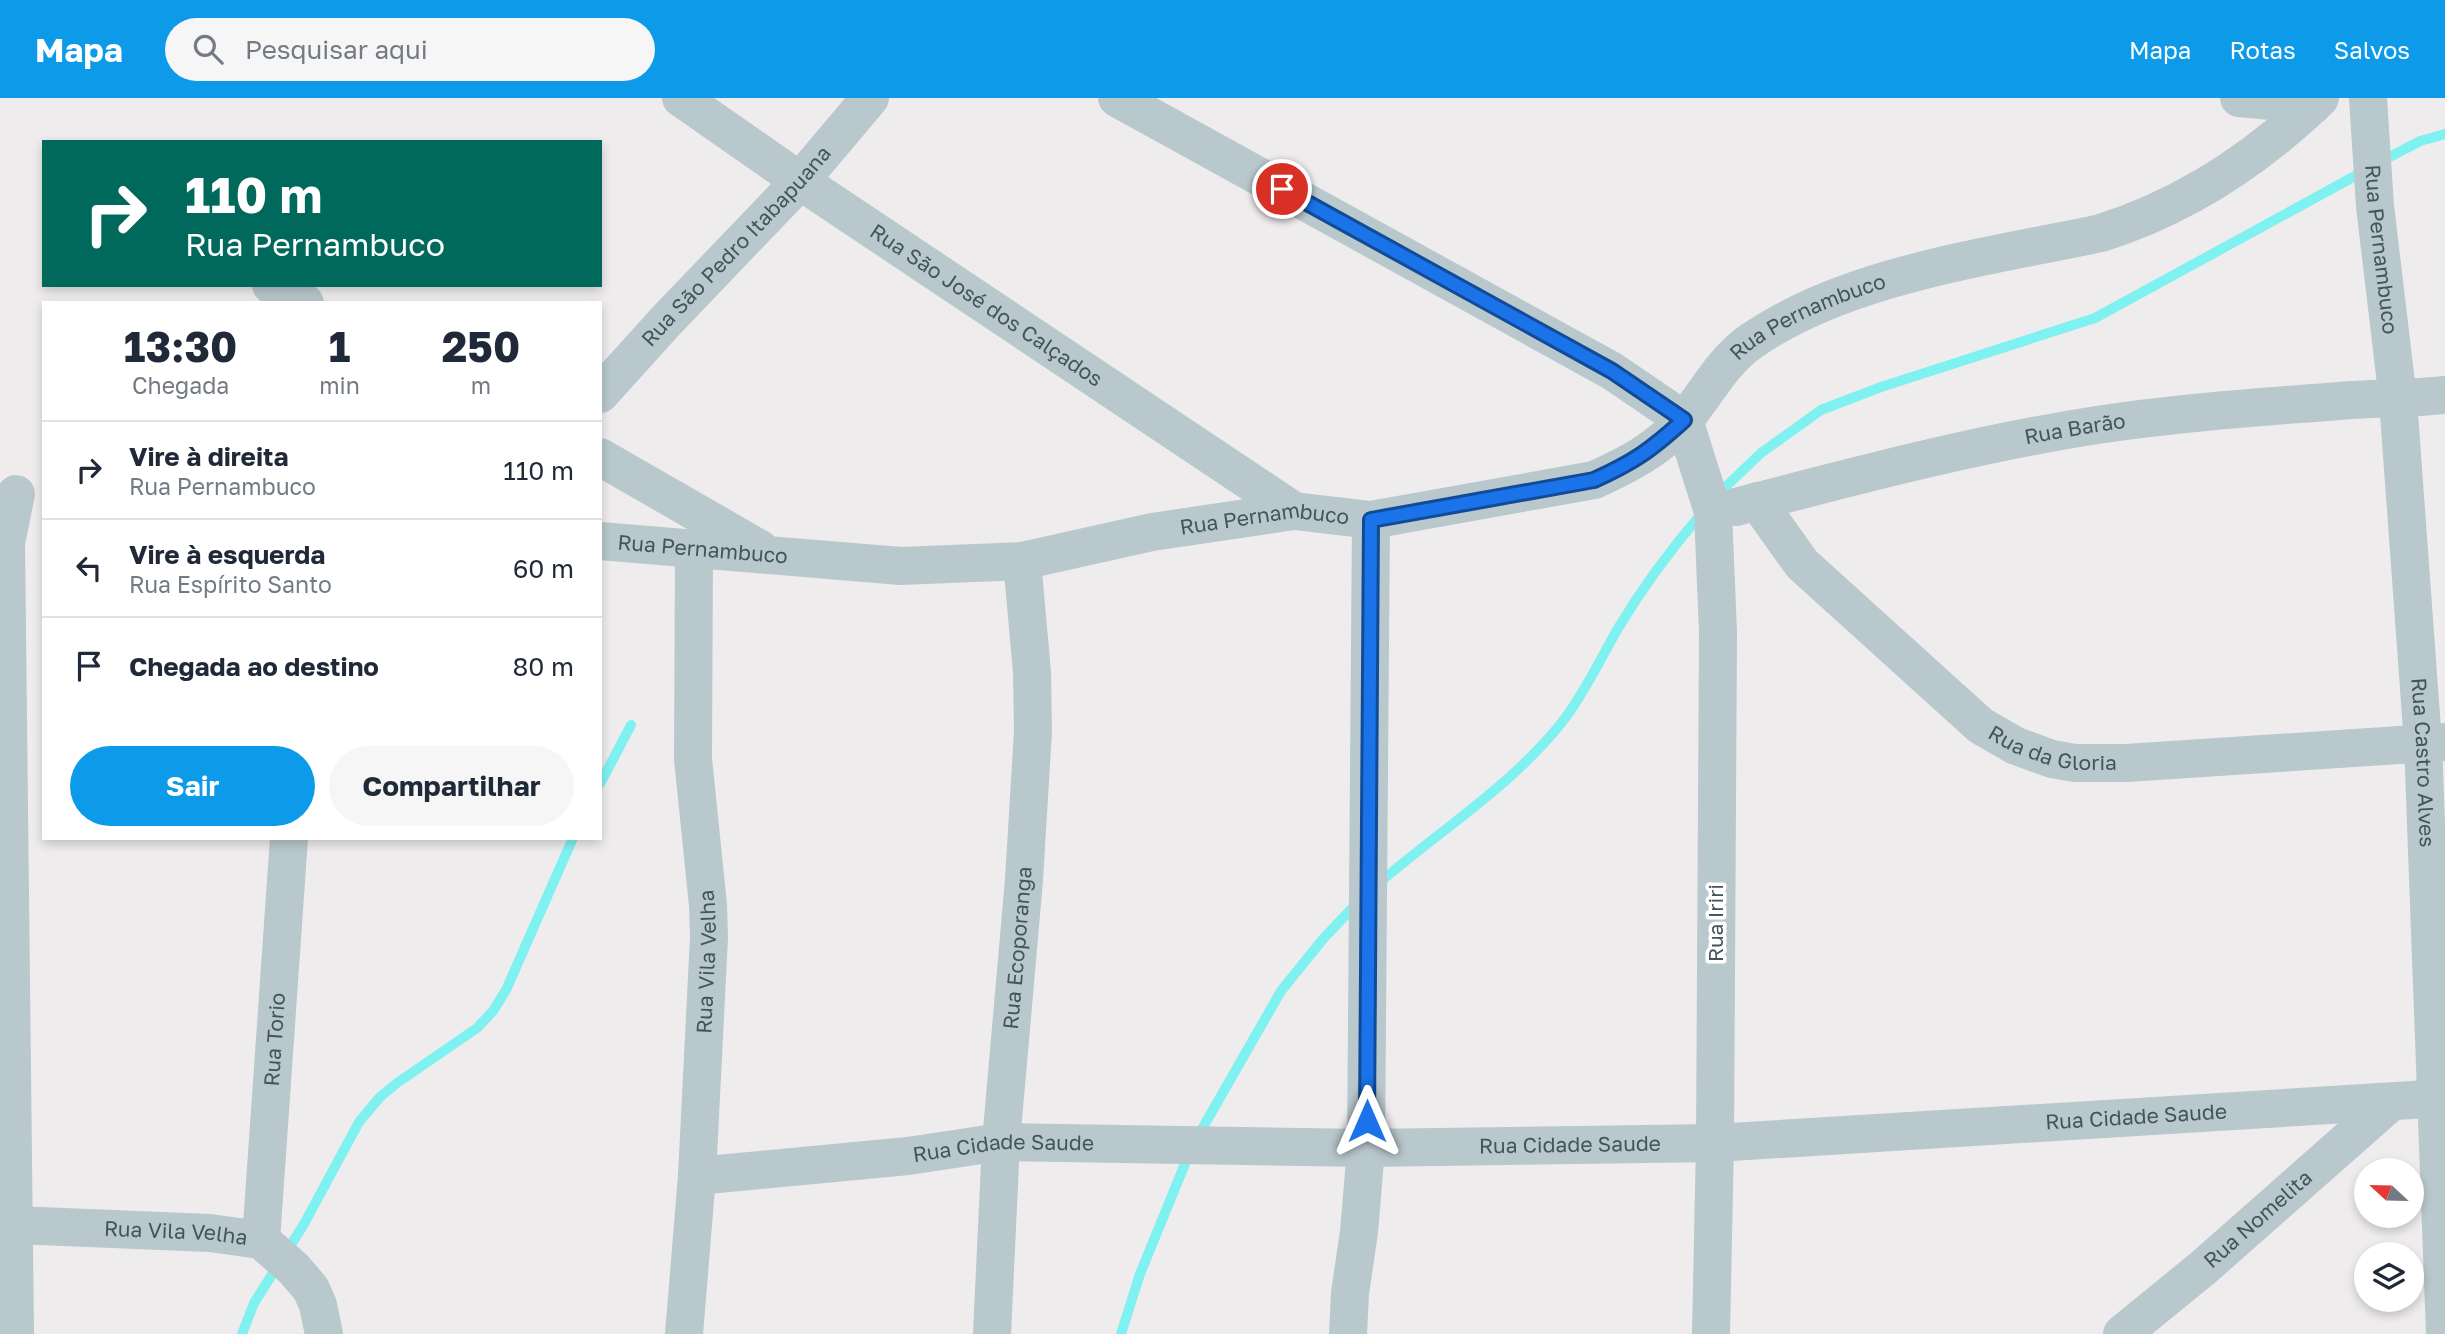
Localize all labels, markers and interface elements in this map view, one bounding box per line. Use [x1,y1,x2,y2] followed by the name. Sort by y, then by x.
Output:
[165,18,655,81] search box
[35,30,123,69] text: Mapa
[189,30,227,68] icon: search
[245,34,428,65] text: Pesquisar aqui
[2129,35,2191,64] text: Mapa
[2229,35,2296,64] text: Rotas
[2334,35,2410,64] text: Salvos
[635,140,836,351] street label: Rua São Pedro Itabapuana
[1252,159,1312,219] pin
[2360,164,2404,336] street label: Rua Pernambuco
[185,165,322,224] text: 110 m
[70,168,161,259] icon: right
[1263,170,1301,208] icon: arrive
[865,218,1108,392] street label: Rua São José dos Calçados
[185,225,445,263] text: Rua Pernambuco
[1724,267,1888,365] street label: Rua Pernambuco
[124,321,237,371] text: 13:30
[329,321,350,371] text: 1
[442,321,520,371] text: 250
[132,371,229,399] text: Chegada
[319,371,360,399] text: min
[471,371,491,399] text: m
[2022,407,2127,449] street label: Rua Barão
[129,441,289,472] text: Vire à direita
[70,451,108,489] icon: right
[503,455,574,486] text: 110 m
[129,472,316,500] text: Rua Pernambuco
[1178,496,1351,540] street label: Rua Pernambuco
[617,529,789,569] street label: Rua Pernambuco
[129,539,325,570] text: Vire à esquerda
[70,549,108,587] icon: left
[513,553,574,584] text: 60 m
[129,570,332,598] text: Rua Espírito Santo
[70,647,108,685] icon: arrive
[129,651,379,682] text: Chegada ao destino
[513,651,574,682] text: 80 m
[2406,677,2441,848] street label: Rua Castro Alves
[1984,719,2117,775] street label: Rua da Gloria
[70,746,315,826] button: Sair
[329,746,574,826] button: Compartilhar
[997,866,1037,1030] street label: Rua Ecoporanga
[1702,884,1728,962] street label: Rua Iriri
[690,889,721,1034] street label: Rua Vila Velha
[258,992,290,1087] street label: Rua Torio
[1330,1084,1404,1158] position arrow
[2044,1097,2228,1135] street label: Rua Cidade Saude
[911,1128,1094,1167] street label: Rua Cidade Saude
[1479,1130,1661,1158] street label: Rua Cidade Saude
[2354,1158,2424,1228] north arrow
[2354,1158,2424,1312] map controls
[2198,1164,2317,1273] street label: Rua Nomelita
[104,1215,249,1250] street label: Rua Vila Velha
[2354,1242,2424,1312] button: layers

